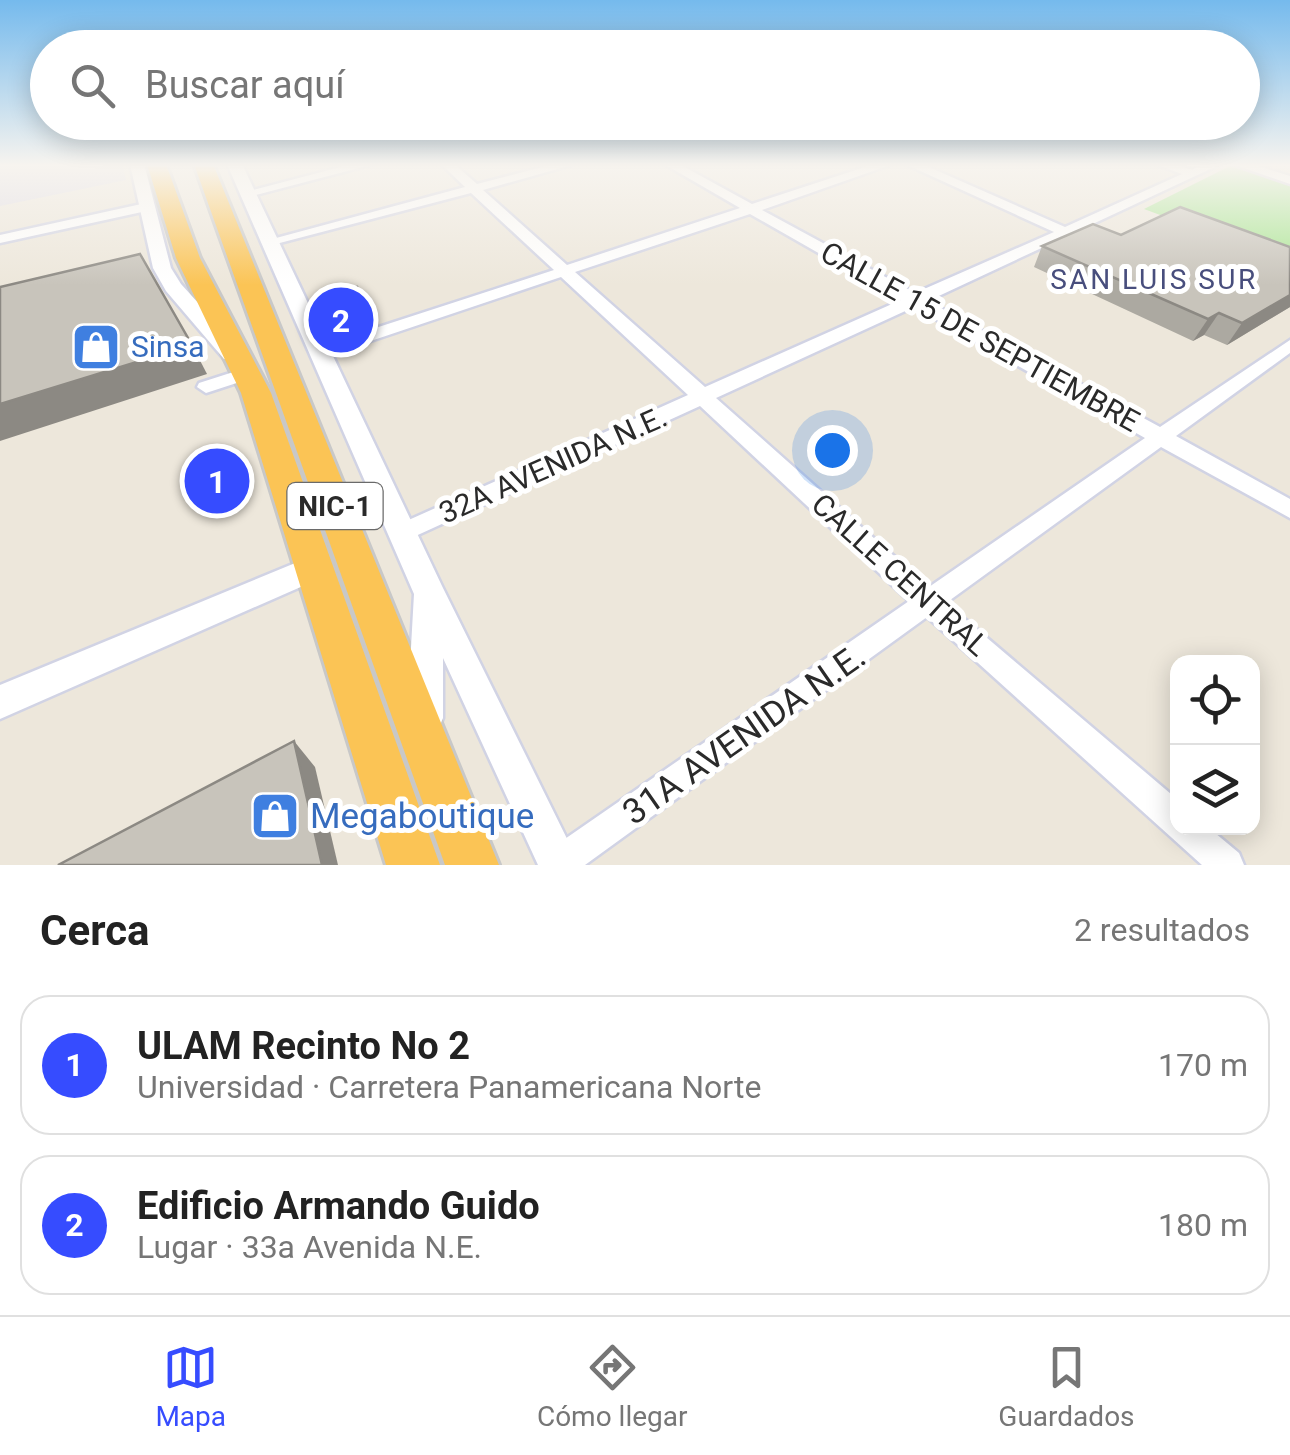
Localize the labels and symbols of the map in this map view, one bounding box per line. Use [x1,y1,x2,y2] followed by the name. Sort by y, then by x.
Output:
[815,234,1146,439] street label: CALLE 15 DE SEPTIEMBRE
[1050,263,1258,296] district label: SAN LUIS SUR
[308,282,374,358] pin: 2
[70,321,122,373] shop icon: Sinsa
[131,329,204,364] place label: Sinsa
[434,399,672,530] street label: 32A AVENIDA N.E.
[807,425,858,476] your location
[184,444,250,518] pin: 1
[288,483,382,529] road number: NIC-1
[805,486,996,663] street label: CALLE CENTRAL
[615,636,873,833] street label: 31A AVENIDA N.E.
[249,790,301,842] shop icon: Megaboutique
[310,796,534,837] place label: Megaboutique

